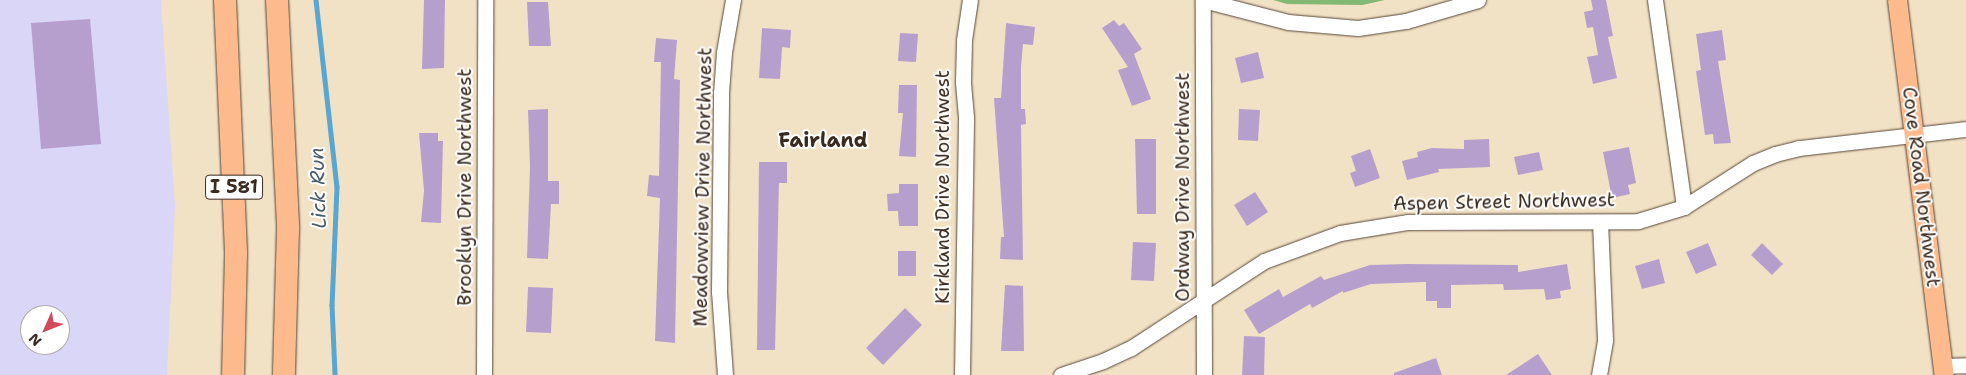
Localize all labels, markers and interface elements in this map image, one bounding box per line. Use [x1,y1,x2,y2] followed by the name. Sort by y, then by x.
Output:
[689,47,717,327] street label: Meadowview Drive Northwest
[454,68,476,306] street label: Brooklyn Drive Northwest
[932,70,954,304] street label: Kirkland Drive Northwest
[1172,72,1194,302] street label: Ordway Drive Northwest
[1897,86,1945,288] street label: Cove Road Northwest
[779,128,867,152] district label: Fairland
[305,147,331,229] water label: Lick Run
[204,172,264,202] road number: I 581
[1393,189,1615,215] street label: Aspen Street Northwest
[20,305,70,355] north arrow
[25,329,45,350] text: N

